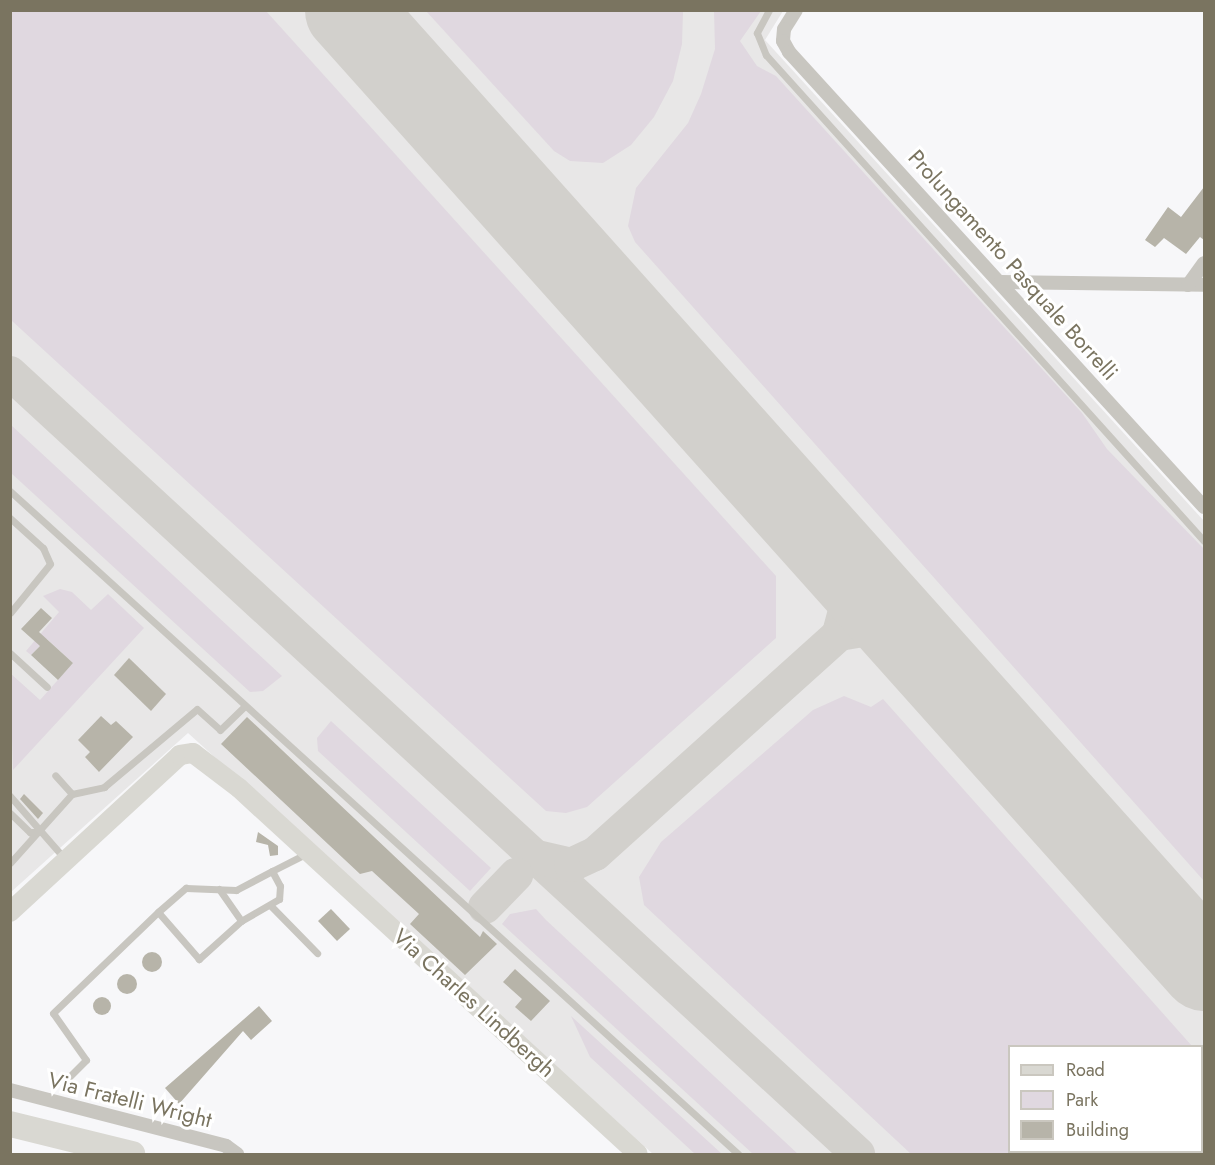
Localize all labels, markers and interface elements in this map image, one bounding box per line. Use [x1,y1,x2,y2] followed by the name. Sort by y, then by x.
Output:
[903,144,1123,386] street label: Prolungamento Pasquale Borrelli
[388,923,560,1083] street label: Via Charles Lindbergh
[1008,1045,1203,1153] legend
[1066,1057,1105,1083] text: Road
[45,1067,215,1133] street label: Via Fratelli Wright
[1066,1087,1098,1113] text: Park
[1066,1117,1129,1143] text: Building

